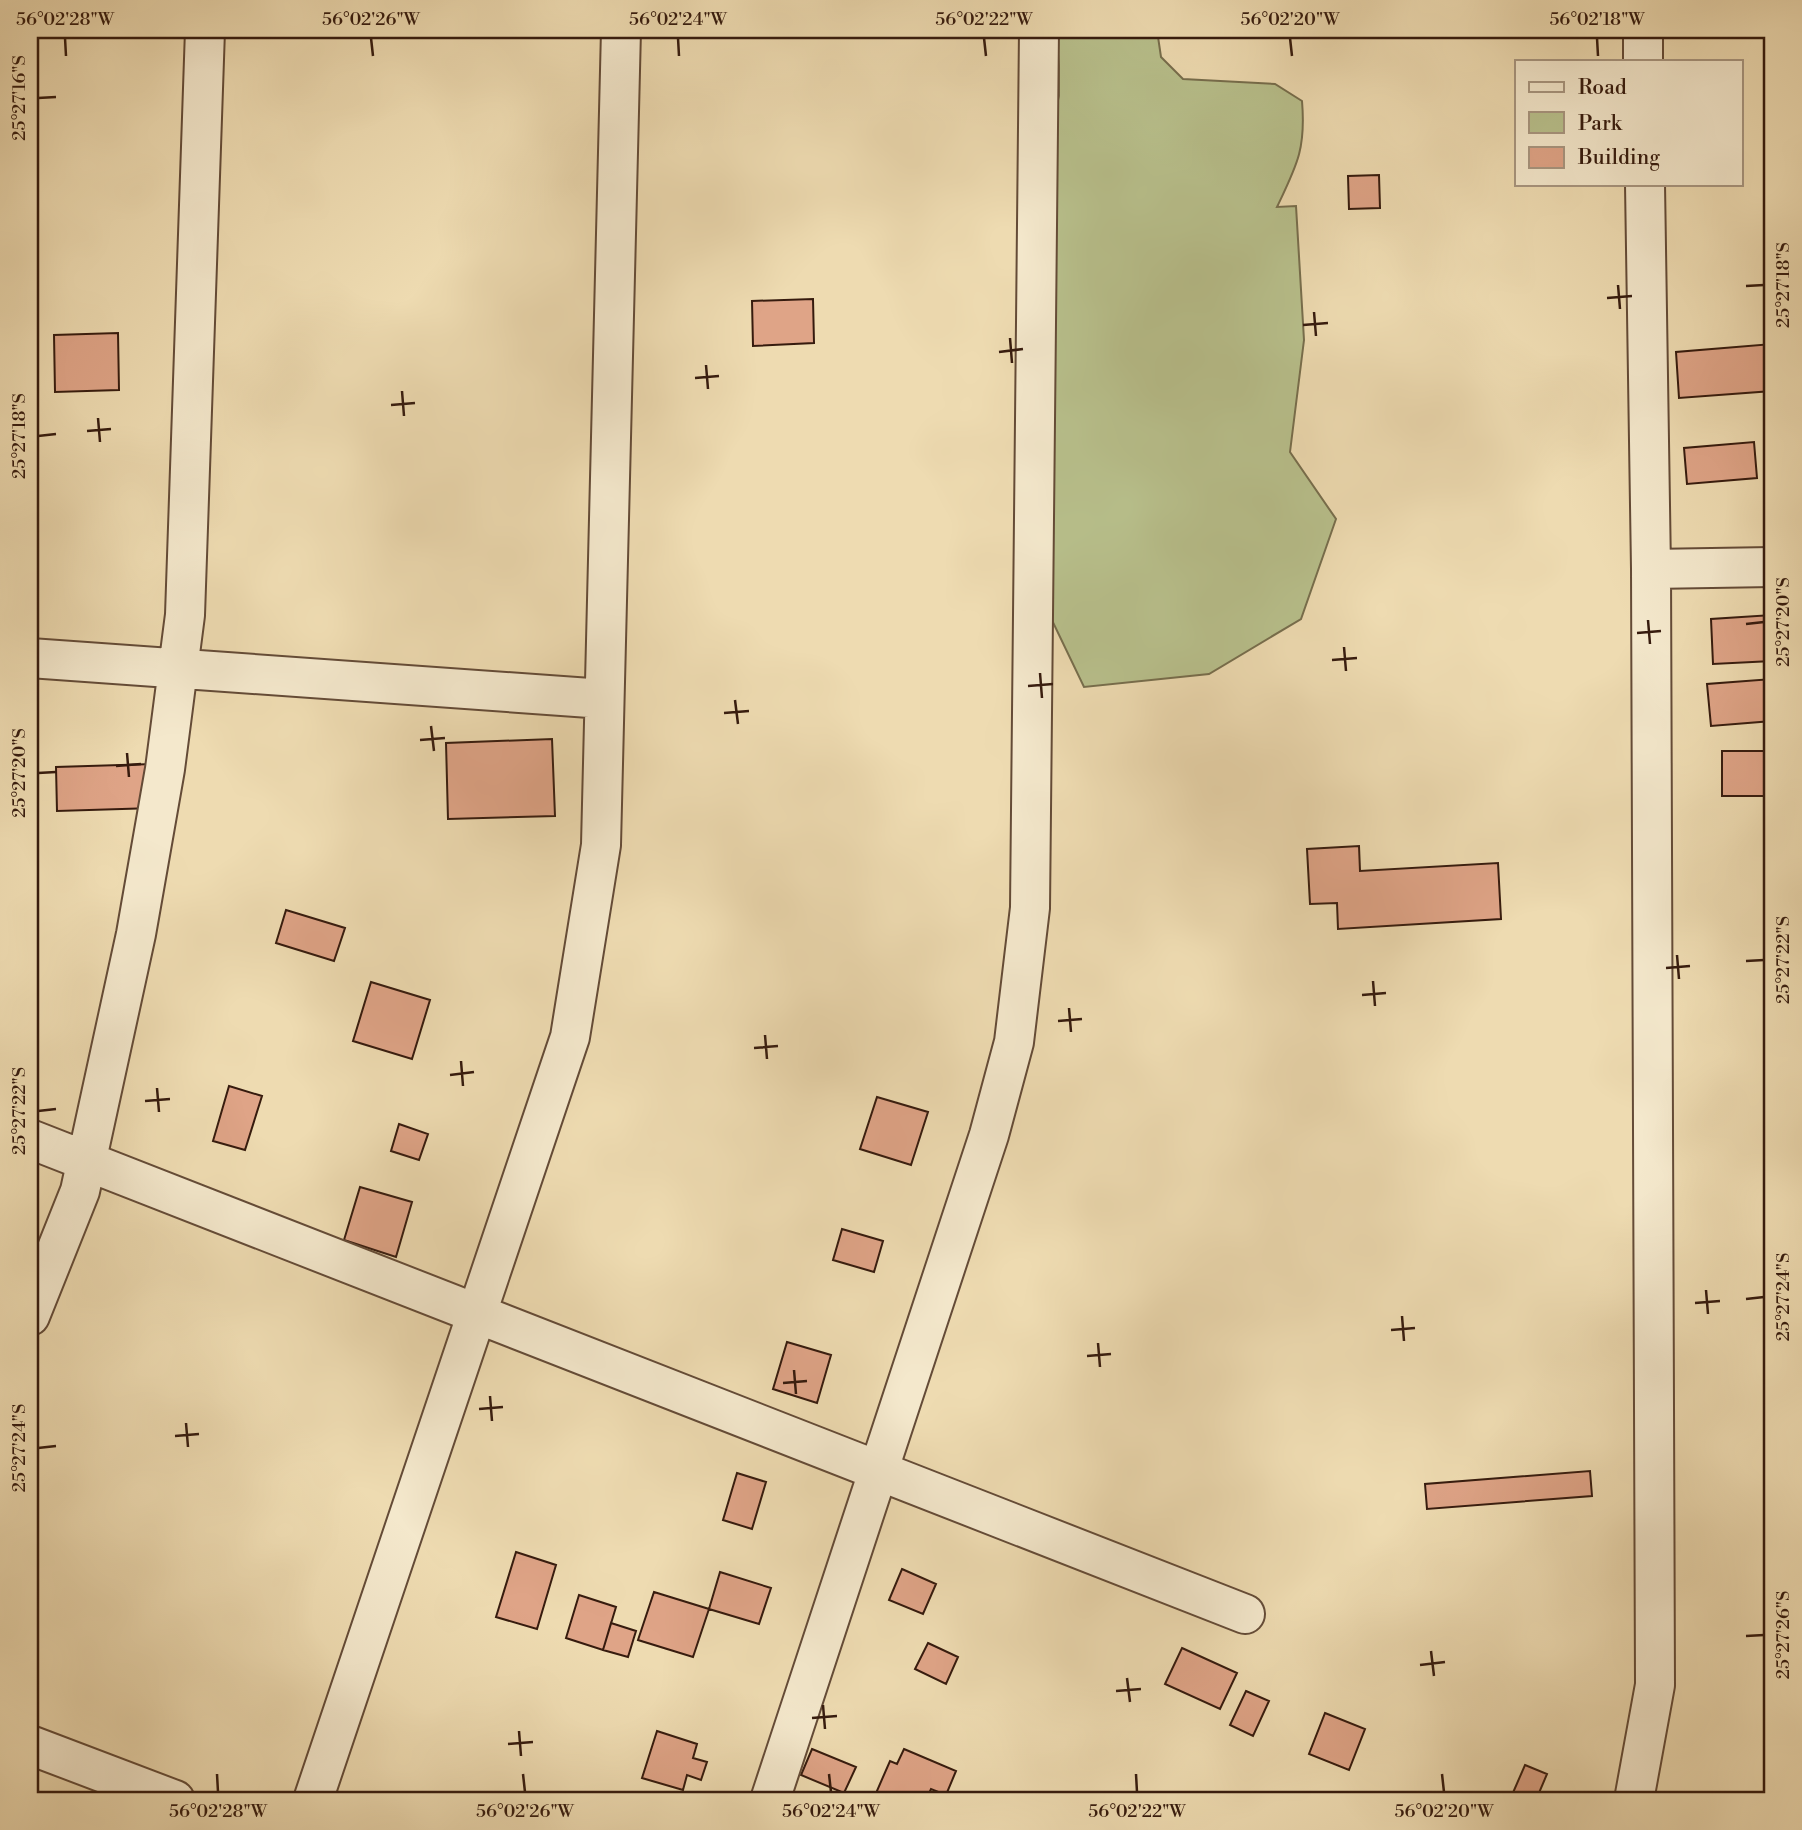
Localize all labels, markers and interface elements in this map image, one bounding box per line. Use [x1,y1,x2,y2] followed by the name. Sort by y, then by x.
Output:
[16,8,115,31] text: 56°02'28"W
[322,8,421,31] text: 56°02'26"W
[629,8,728,31] text: 56°02'24"W
[935,8,1033,31] text: 56°02'22"W
[1241,8,1340,31] text: 56°02'20"W
[1549,8,1645,31] text: 56°02'18"W
[8,55,31,141] text: 25°27'16"S
[1515,60,1742,186] legend
[1578,75,1627,101] text: Road
[1578,111,1623,137] text: Park
[1577,145,1660,171] text: Building
[1772,242,1795,328] text: 25°27'18"S
[8,393,31,479] text: 25°27'18"S
[1772,577,1795,667] text: 25°27'20"S
[8,728,31,818] text: 25°27'20"S
[1772,916,1795,1004] text: 25°27'22"S
[8,1067,31,1155] text: 25°27'22"S
[1772,1253,1795,1341] text: 25°27'24"S
[8,1404,31,1492] text: 25°27'24"S
[1772,1591,1795,1679] text: 25°27'26"S
[169,1800,268,1823] text: 56°02'28"W
[476,1800,575,1823] text: 56°02'26"W
[782,1800,881,1823] text: 56°02'24"W
[1088,1800,1186,1823] text: 56°02'22"W
[1395,1800,1494,1823] text: 56°02'20"W

